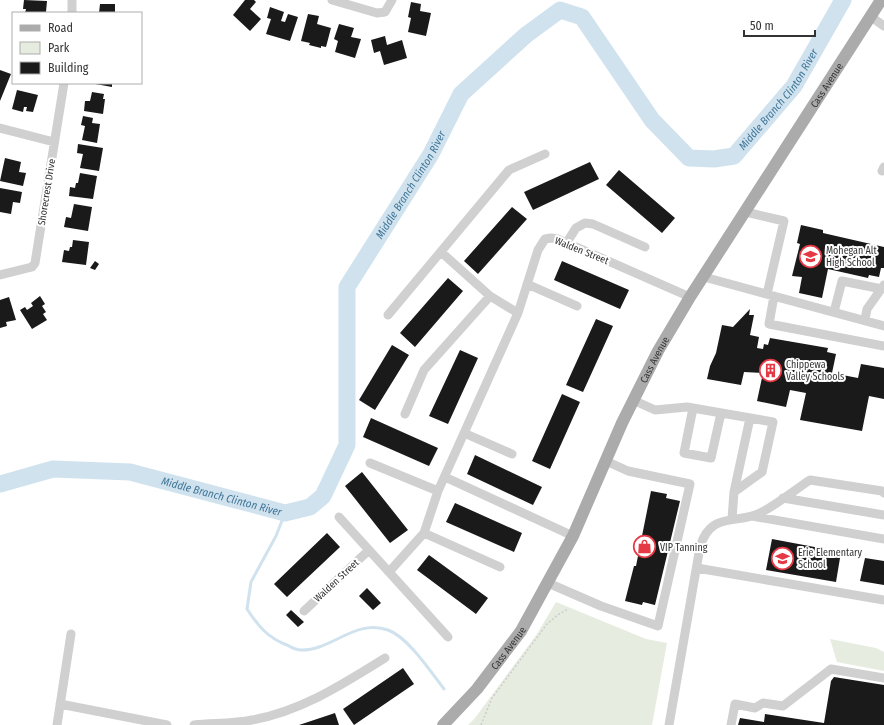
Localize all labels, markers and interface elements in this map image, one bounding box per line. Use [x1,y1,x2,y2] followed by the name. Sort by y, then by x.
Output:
[12,12,142,84] legend
[744,12,815,38] scale bar
[750,19,774,33] text: 50 m
[48,21,73,35] text: Road
[48,41,70,55] text: Park
[736,46,821,153] water label: Middle Branch Clinton River
[48,61,89,75] text: Building
[808,61,846,110] street label: Cass Avenue
[373,128,449,241] water label: Middle Branch Clinton River
[36,158,58,226] street label: Shorecrest Drive
[553,235,611,267] street label: Walden Street
[798,243,824,269] school or university icon: Mohegan Alt High School
[826,245,878,269] place label: Mohegan Alt High School
[638,335,672,385] street label: Cass Avenue
[758,357,784,383] building icon: Chippewa Valley Schools
[786,359,844,383] place label: Chippewa Valley Schools
[160,475,284,519] water label: Middle Branch Clinton River
[632,534,658,560] shop icon: VIP Tanning
[660,542,708,554] place label: VIP Tanning
[770,545,796,571] school or university icon: Erie Elementary School
[798,547,863,571] place label: Erie Elementary School
[312,556,362,605] street label: Walden Street
[489,625,529,672] street label: Cass Avenue

